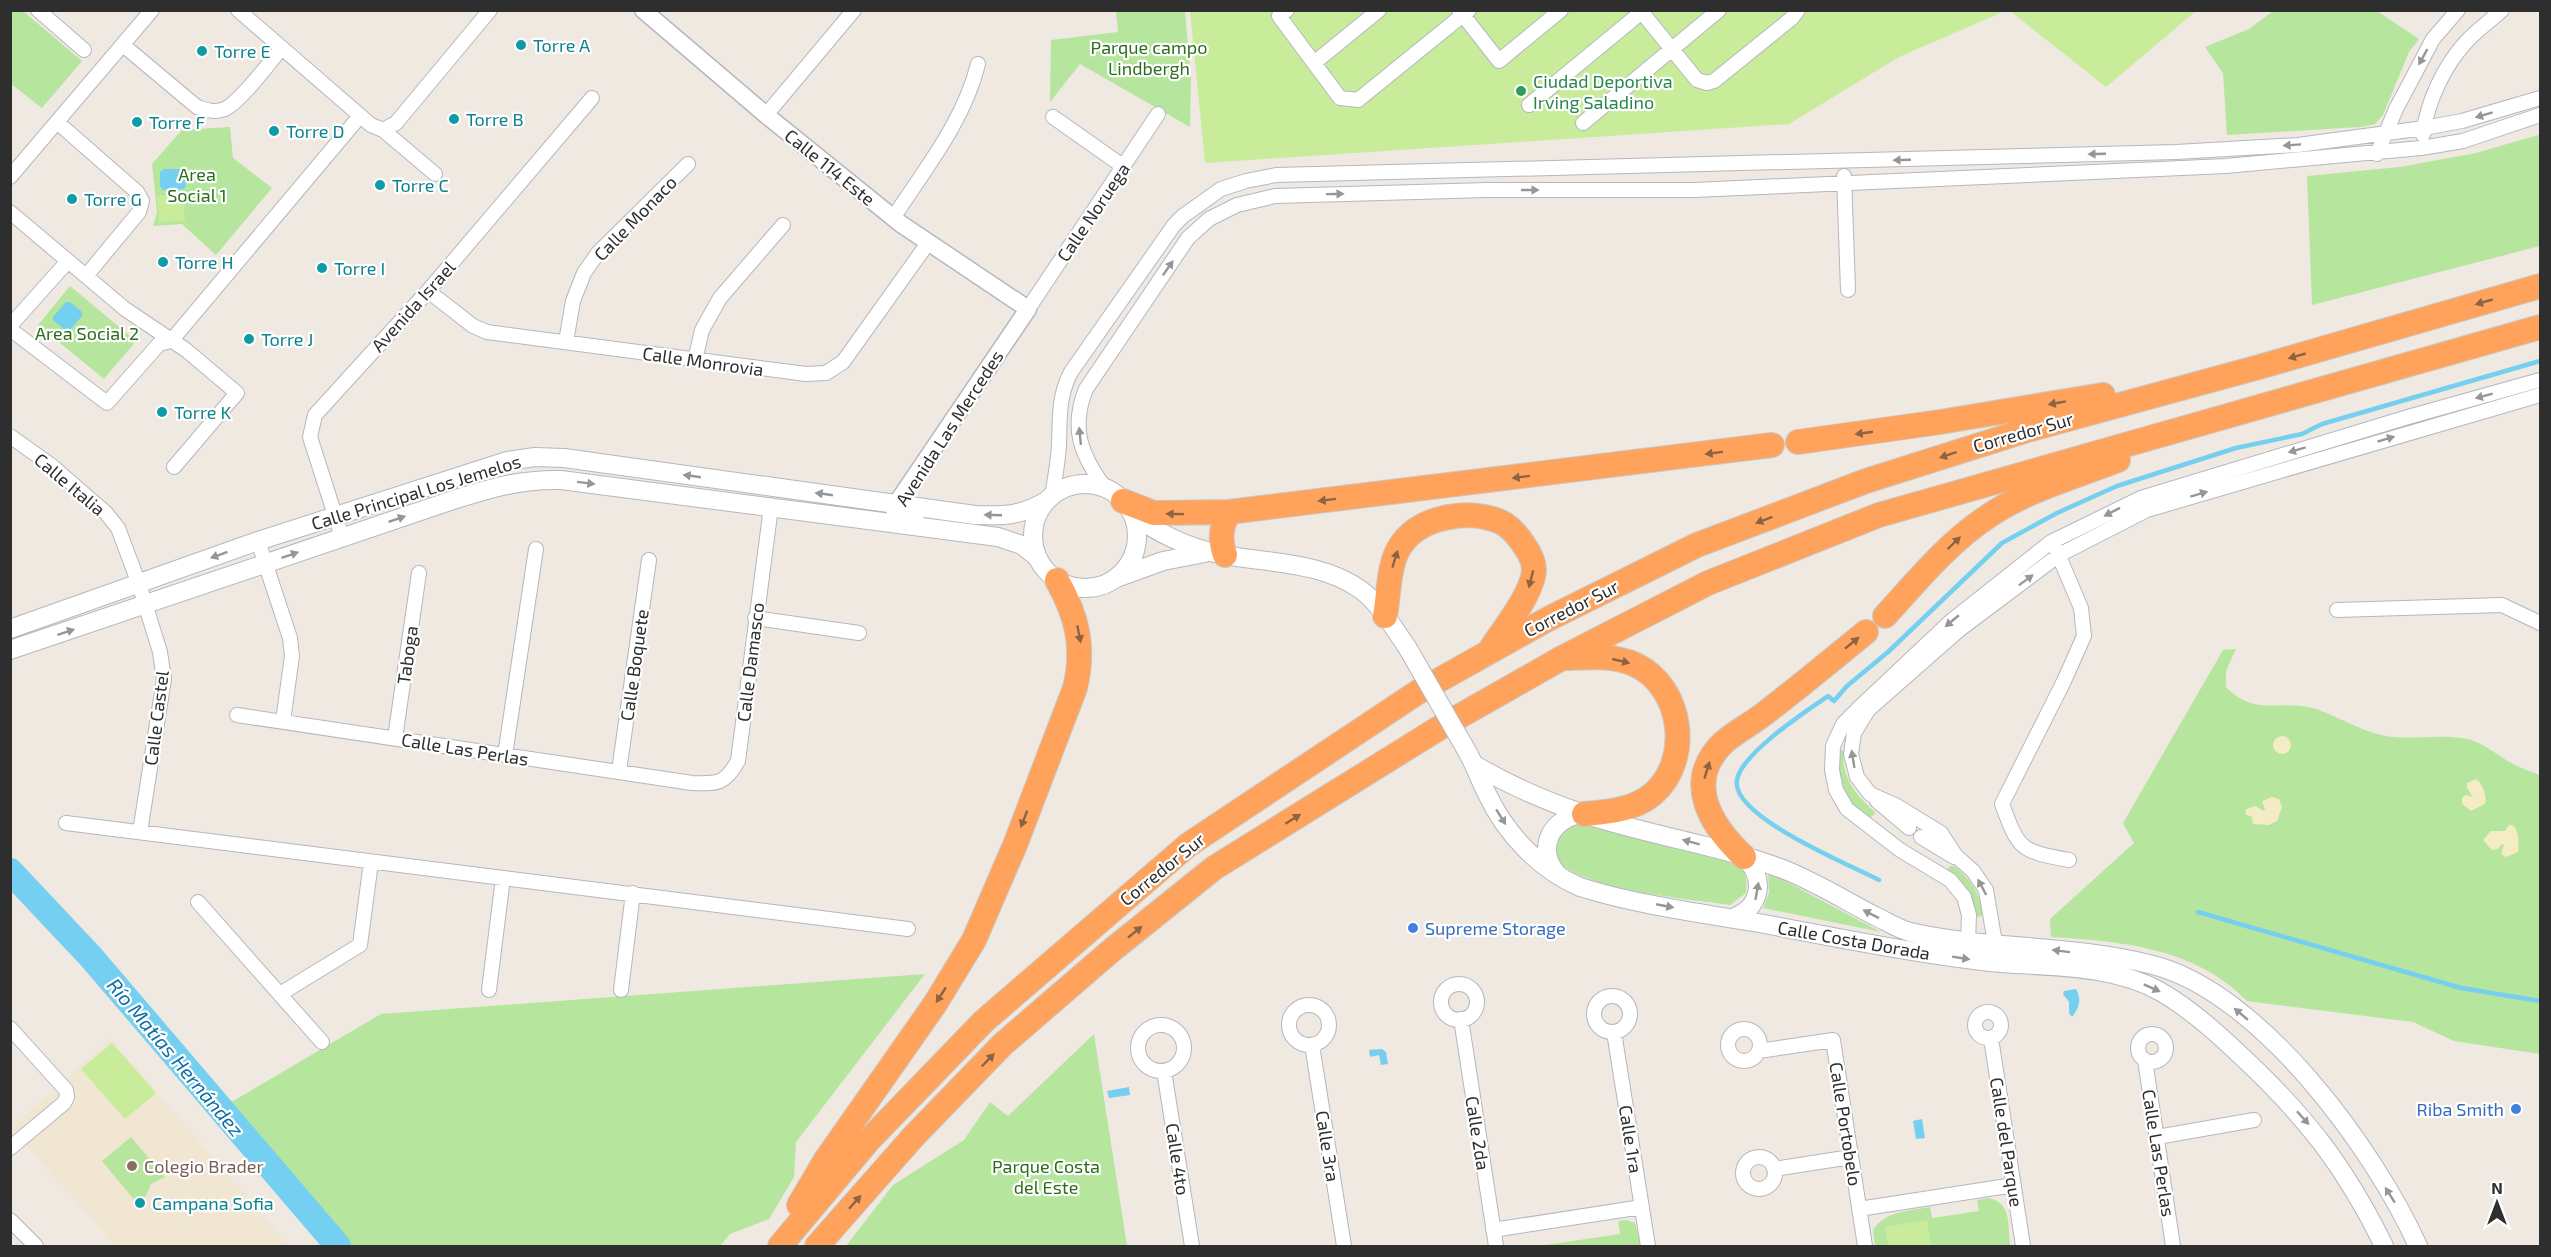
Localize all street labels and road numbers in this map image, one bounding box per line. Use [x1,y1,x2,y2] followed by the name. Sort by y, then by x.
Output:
[780,124,880,210] street label: Calle 114 Este
[1052,158,1134,266] street label: Calle Noruega
[589,171,681,265] street label: Calle Monaco
[366,255,460,356] street label: Avenida Israel
[641,342,765,380] street label: Calle Monrovia
[890,346,1008,510] street label: Avenida Las Mercedes
[1970,407,2076,457] street label: Corredor Sur
[30,448,110,520] street label: Calle Italia
[309,450,523,534] street label: Calle Principal Los Jemelos
[1520,575,1622,641] street label: Corredor Sur
[732,601,768,723] street label: Calle Damasco
[615,608,653,722] street label: Calle Boquete
[392,624,422,686] street label: Taboga
[139,669,173,767] street label: Calle Castel
[400,728,530,770] street label: Calle Las Perlas
[1115,828,1209,910] street label: Corredor Sur
[1776,916,1932,964] street label: Calle Costa Dorada
[1825,1061,1867,1187] street label: Calle Portobelo
[1986,1076,2028,1208] street label: Calle del Parque
[2138,1088,2180,1218] street label: Calle Las Perlas
[1461,1094,1495,1172] street label: Calle 2da
[1615,1103,1647,1175] street label: Calle 1ra
[1312,1109,1344,1183] street label: Calle 3ra
[1161,1121,1195,1197] street label: Calle 4to

